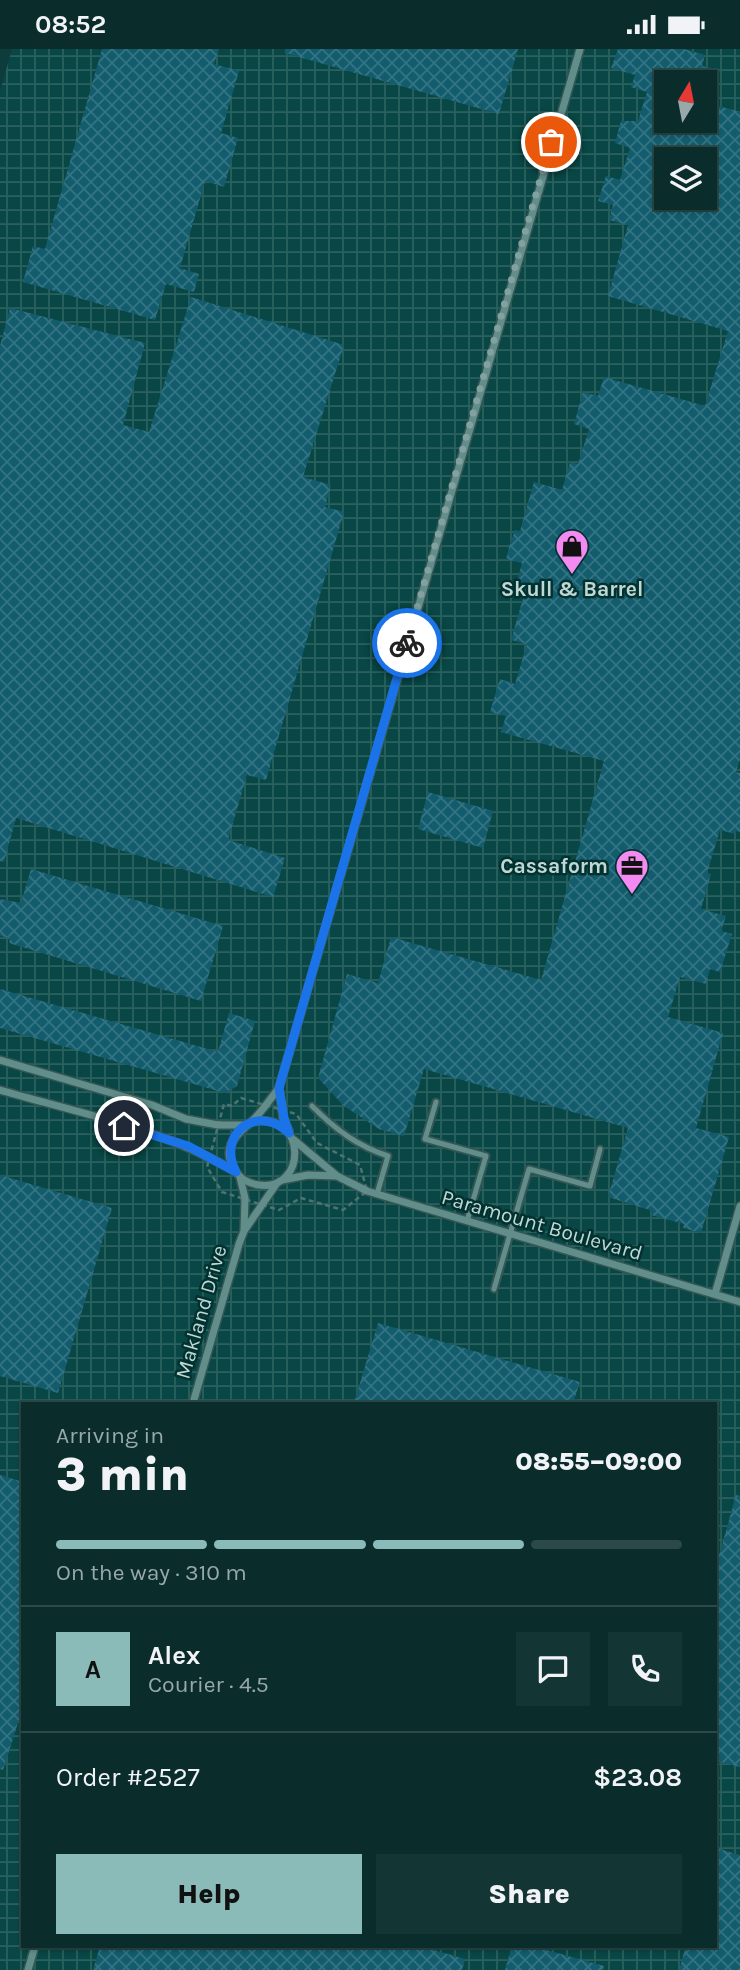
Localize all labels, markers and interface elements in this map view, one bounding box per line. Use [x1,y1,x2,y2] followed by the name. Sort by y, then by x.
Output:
[35,9,106,40] text: 08:52
[654,70,718,133] north arrow
[654,70,717,210] map controls
[521,112,581,172] pin
[532,123,570,161] icon: bag
[654,147,717,210] button: layers
[553,527,591,576] shop icon: Skull & Barrel
[501,577,643,601] place label: Skull & Barrel
[372,608,442,678] courier
[388,624,426,662] icon: bike
[613,847,651,896] office icon: Cassaform
[500,854,608,878] place label: Cassaform
[94,1096,154,1156] pin
[105,1107,143,1145] icon: home
[439,1185,645,1265] street label: Paramount Boulevard
[170,1242,232,1382] street label: Makland Drive
[56,1422,164,1449] text: Arriving in
[515,1446,682,1477] text: 08:55–09:00
[56,1448,189,1502] text: 3 min
[56,1559,247,1586] text: On the way · 310 m
[516,1632,590,1706] button: chat
[608,1632,682,1706] button: phone
[148,1640,200,1671] text: Alex
[85,1654,101,1685] text: A
[148,1671,269,1698] text: Courier · 4.5
[56,1762,200,1793] text: Order #2527
[593,1762,682,1793] text: $23.08
[56,1854,362,1934] button: Help
[376,1854,682,1934] button: Share

